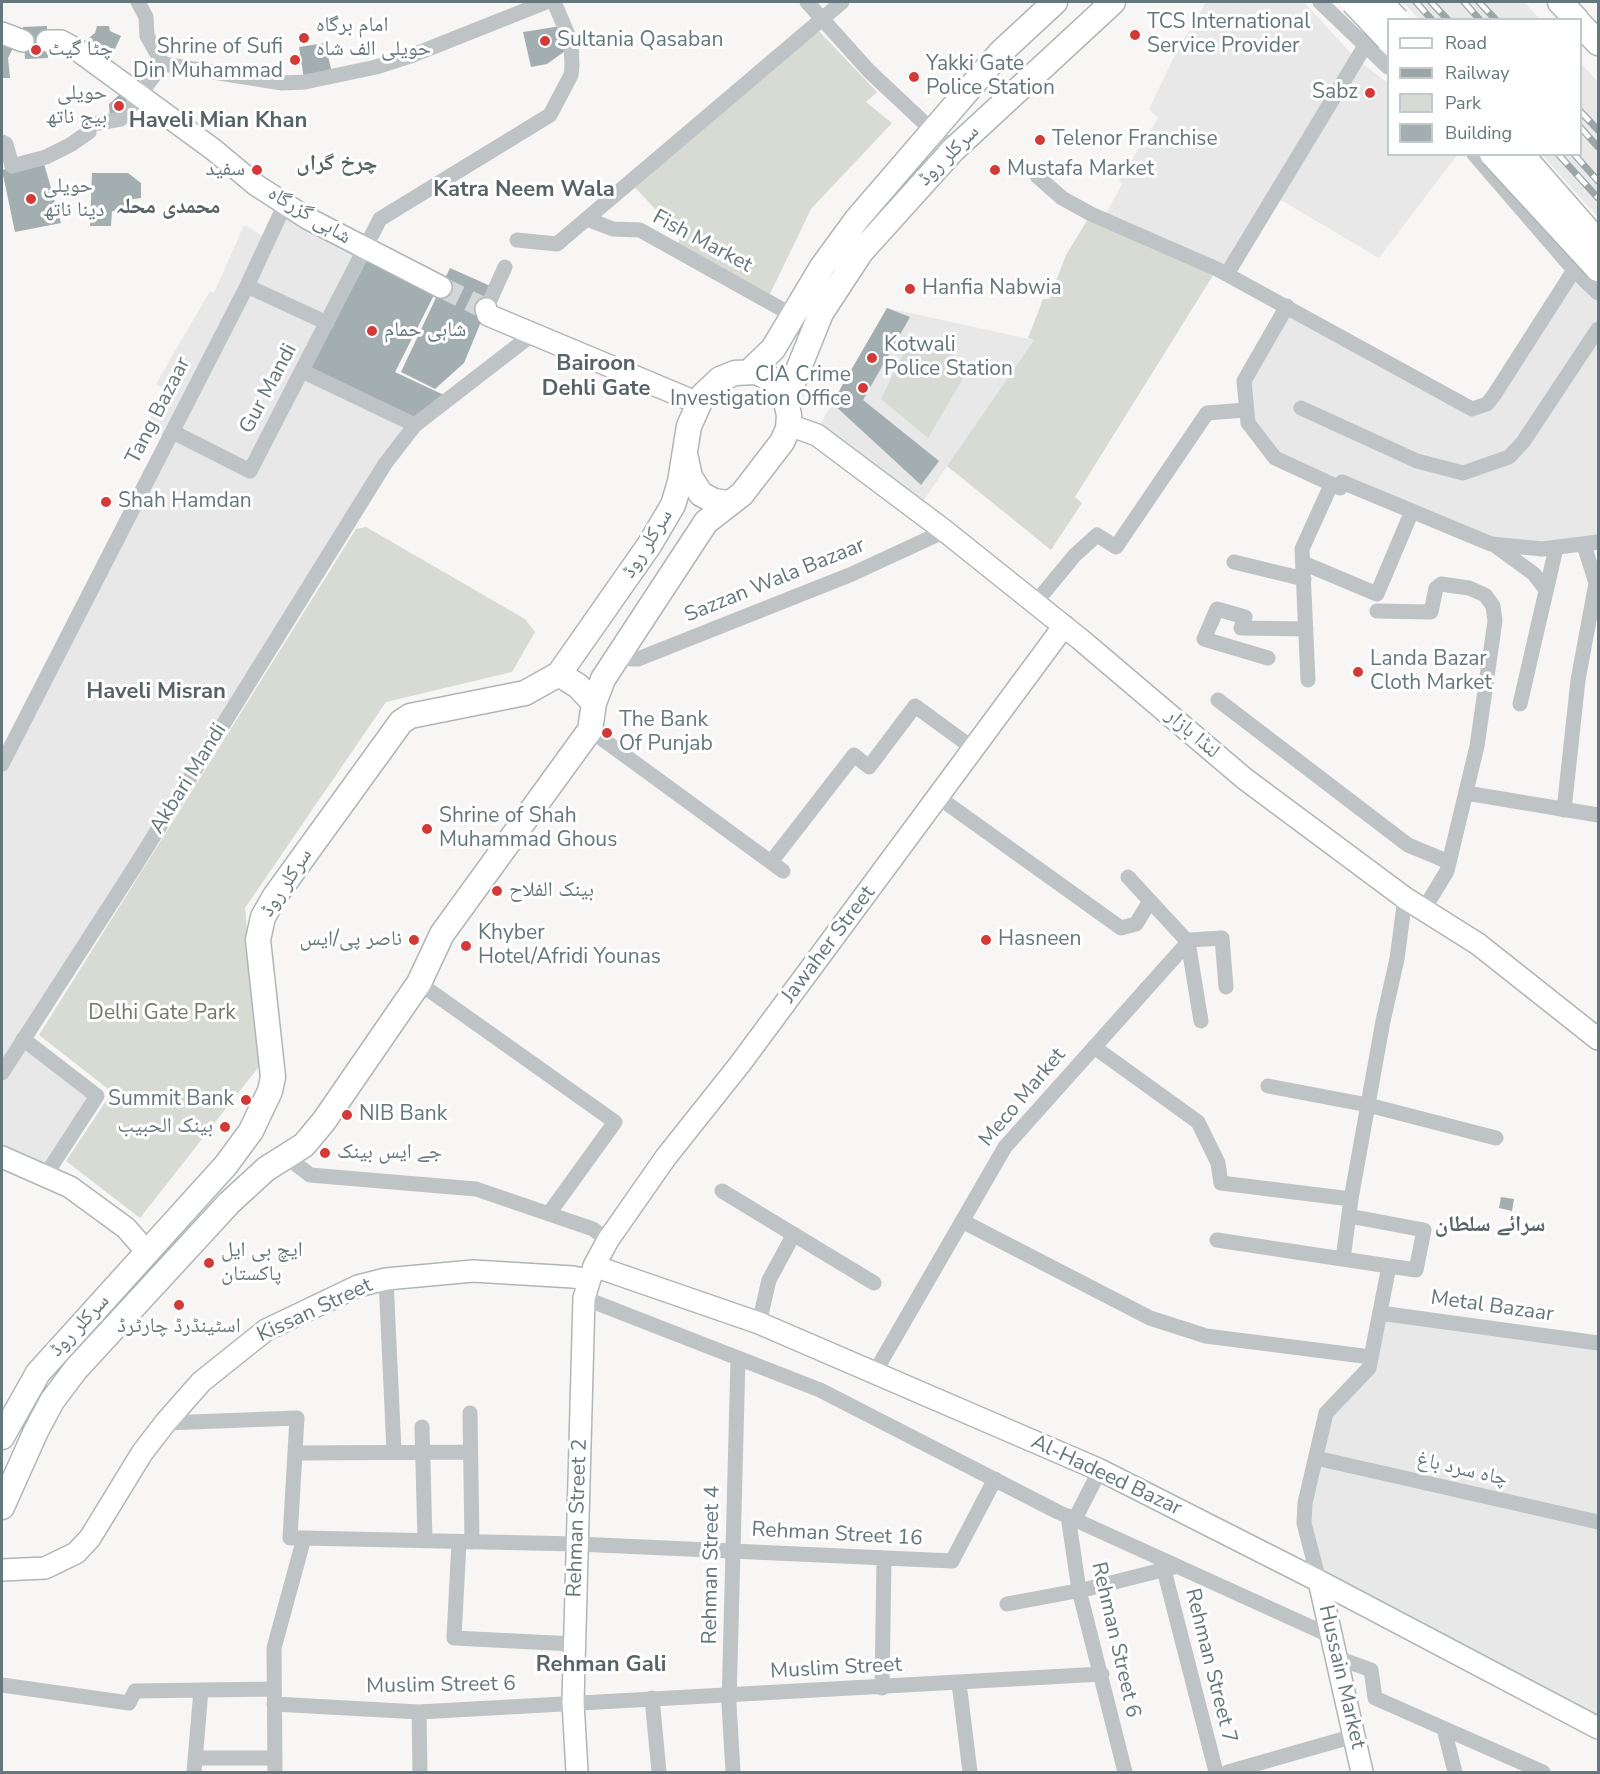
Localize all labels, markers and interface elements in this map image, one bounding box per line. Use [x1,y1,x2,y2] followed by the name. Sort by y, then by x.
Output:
[1147,10,1310,60] place label: TCS International Service Provider
[316,13,431,63] place label: امام برگاہ حویلی الف شاہ
[1387,18,1582,156] legend
[557,28,723,54] place label: Sultania Qasaban
[1128,28,1142,42] marker: TCS International Service Provider
[297,31,311,45] marker: امام برگاہ حویلی الف شاہ
[1445,31,1487,55] text: Road
[538,34,552,48] marker: Sultania Qasaban
[133,35,283,85] place label: Shrine of Sufi Din Muhammad
[48,37,113,63] place label: چٹا گیٹ
[29,43,43,57] marker: چٹا گیٹ
[926,52,1055,102] place label: Yakki Gate Police Station
[288,53,302,67] marker: Shrine of Sufi Din Muhammad
[1445,61,1510,85] text: Railway
[907,70,921,84] marker: Yakki Gate Police Station
[1312,80,1358,106] place label: Sabz
[46,81,107,131] place label: حویلی بیج ناتھ
[1363,86,1377,100] marker: Sabz
[1445,91,1481,115] text: Park
[112,99,126,113] marker: حویلی بیج ناتھ
[129,109,307,135] district label: Haveli Mian Khan
[913,120,985,192] street label: سرکلر روڈ
[1445,121,1512,145] text: Building
[1052,127,1218,153] place label: Telenor Franchise
[1033,133,1047,147] marker: Telenor Franchise
[296,152,378,178] district label: چرخ گراں
[206,157,245,183] place label: سفید
[1007,157,1154,183] place label: Mustafa Market
[250,163,264,177] marker: سفید
[988,163,1002,177] marker: Mustafa Market
[43,174,104,224] place label: حویلی دینا ناتھ
[433,178,615,204] district label: Katra Neem Wala
[263,181,355,251] street label: شاہی گزرگاہ
[24,192,38,206] marker: حویلی دینا ناتھ
[115,195,221,221] district label: محمدی محلہ
[648,205,756,279] street label: Fish Market
[922,276,1062,302] place label: Hanfia Nabwia
[903,282,917,296] marker: Hanfia Nabwia
[384,318,466,344] place label: شاہی حمام
[365,324,379,338] marker: شاہی حمام
[884,333,1013,383] place label: Kotwali Police Station
[235,340,303,438] street label: Gur Mandi
[865,351,879,365] marker: Kotwali Police Station
[542,352,650,404] district label: Bairoon Dehli Gate
[121,353,197,469] street label: Tang Bazaar
[670,363,851,413] place label: CIA Crime Investigation Office
[856,381,870,395] marker: CIA Crime Investigation Office
[118,489,252,515] place label: Shah Hamdan
[99,495,113,509] marker: Shah Hamdan
[617,505,679,583] street label: سرکلر روڈ
[681,533,869,629] street label: Sazzan Wala Bazaar
[1370,647,1492,697] place label: Landa Bazar Cloth Market
[1351,665,1365,679] marker: Landa Bazar Cloth Market
[86,680,226,706] district label: Haveli Misran
[1160,704,1224,764] street label: لنڈا بازار
[619,708,713,758] place label: The Bank Of Punjab
[145,719,233,839] street label: Akbari Mandi
[600,726,614,740] marker: The Bank Of Punjab
[439,804,617,854] place label: Shrine of Shah Muhammad Ghous
[420,822,434,836] marker: Shrine of Shah Muhammad Ghous
[256,844,318,922] street label: سرکلر روڈ
[509,878,594,904] place label: بینک الفلاح
[777,882,881,1008] street label: Jawaher Street
[490,884,504,898] marker: بینک الفلاح
[478,921,661,971] place label: Khyber Hotel/Afridi Younas
[299,927,402,953] place label: ناصر پی/ایس
[998,927,1081,953] place label: Hasneen
[407,933,421,947] marker: ناصر پی/ایس
[979,933,993,947] marker: Hasneen
[459,939,473,953] marker: Khyber Hotel/Afridi Younas
[88,1001,236,1027] park label: Delhi Gate Park
[974,1044,1072,1152] street label: Meco Market
[108,1087,234,1113] place label: Summit Bank
[239,1093,253,1107] marker: Summit Bank
[359,1102,447,1128] place label: NIB Bank
[340,1108,354,1122] marker: NIB Bank
[118,1114,213,1140] place label: بينک الحبيب
[218,1120,232,1134] marker: بينک الحبيب
[337,1140,442,1166] place label: جے ایس بینک
[318,1146,332,1160] marker: جے ایس بینک
[1435,1213,1545,1239] district label: سرائے سلطان
[221,1238,303,1288] place label: ایچ بی ایل پاکستان
[202,1256,216,1270] marker: ایچ بی ایل پاکستان
[254,1273,376,1349] street label: Kissan Street
[1429,1286,1555,1328] street label: Metal Bazaar
[45,1289,115,1363] street label: سرکلر روڈ
[172,1298,186,1312] marker: اسٹینڈرڈ چارٹرڈ
[117,1314,241,1340] place label: اسٹینڈرڈ چارٹرڈ
[1027,1430,1185,1522] street label: Al-Hadeed Bazar
[563,1438,593,1598] street label: Rehman Street 2
[1414,1447,1510,1493] street label: چاہ سرد باغ
[698,1485,726,1645] street label: Rehman Street 4
[751,1518,923,1552] street label: Rehman Street 16
[1085,1560,1145,1720] street label: Rehman Street 6
[1179,1586,1241,1746] street label: Rehman Street 7
[1312,1603,1370,1751] street label: Hussain Market
[536,1653,666,1679] district label: Rehman Gali
[770,1653,902,1685] street label: Muslim Street
[366,1672,516,1700] street label: Muslim Street 6

